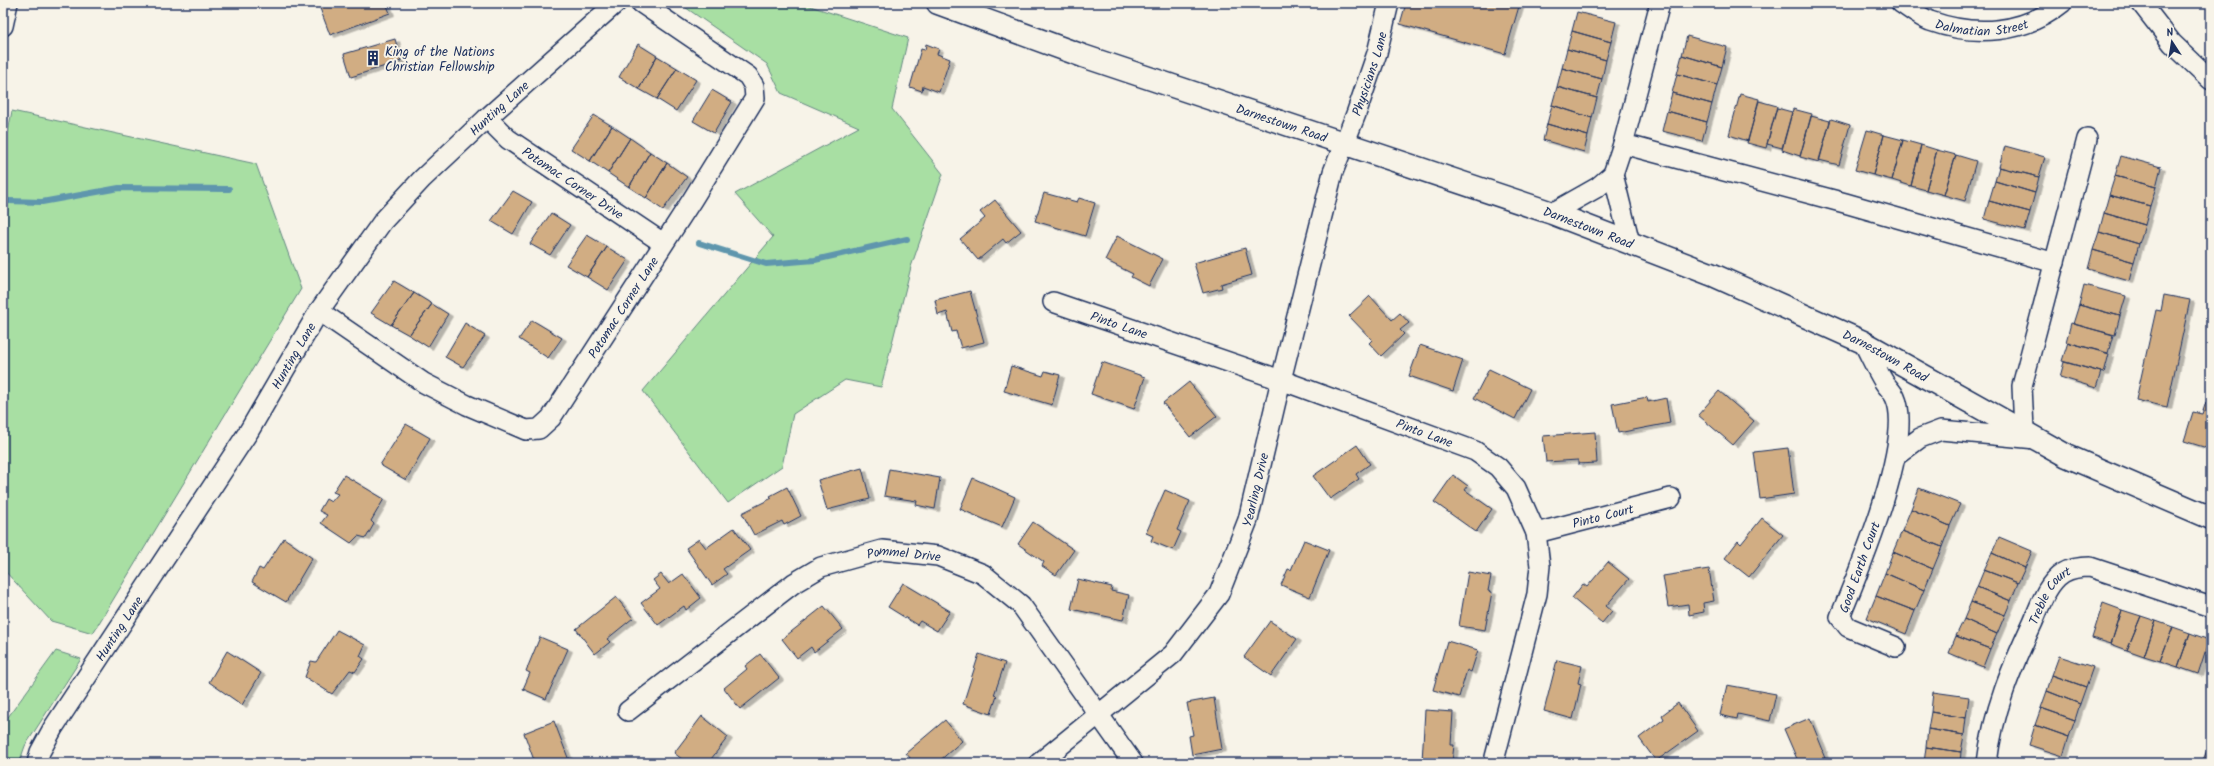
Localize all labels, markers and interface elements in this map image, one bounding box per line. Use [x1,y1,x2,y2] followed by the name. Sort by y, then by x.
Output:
[1932,14,2032,43] street label: Dalmatian Street
[2152,22,2192,62] north arrow
[2165,24,2175,43] text: N
[1347,30,1394,119] street label: Physicians Lane
[385,42,495,78] place label: King of the Nations Christian Fellowship
[364,49,382,67] building icon: King of the Nations Christian Fellowship
[465,76,535,142] street label: Hunting Lane
[1233,99,1330,149] street label: Darnestown Road
[517,142,628,226] street label: Potomac Corner Drive
[1540,202,1636,255] street label: Darnestown Road
[583,253,665,363] street label: Potomac Corner Lane
[1087,307,1150,346] street label: Pinto Lane
[267,319,322,394] street label: Hunting Lane
[1839,325,1932,389] street label: Darnestown Road
[1393,414,1456,454] street label: Pinto Lane
[1237,451,1276,531] street label: Yearling Drive
[1570,499,1637,535] street label: Pinto Court
[1834,518,1887,616] street label: Good Earth Court
[864,541,942,568] street label: Pommel Drive
[2024,561,2075,628] street label: Treble Court
[91,592,149,666] street label: Hunting Lane

